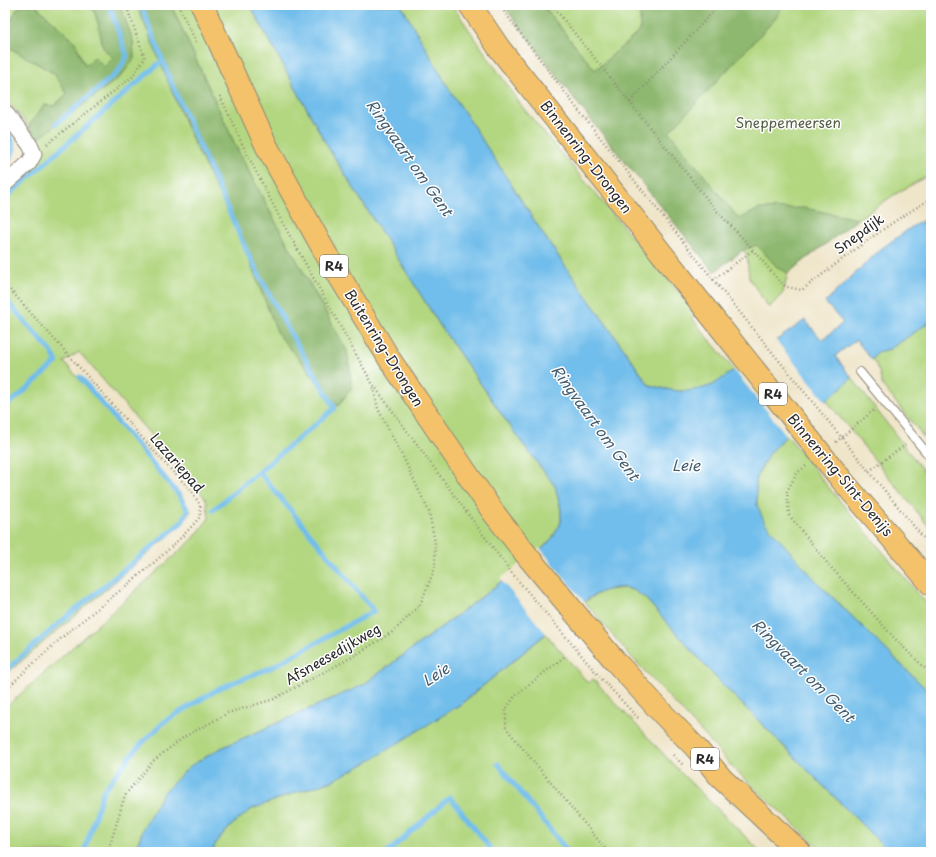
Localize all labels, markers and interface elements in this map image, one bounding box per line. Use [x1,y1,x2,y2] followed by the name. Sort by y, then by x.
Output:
[361,94,460,222] water label: Ringvaart om Gent
[535,96,637,218] street label: Binnenring-Drongen
[735,112,841,133] park label: Sneppemeersen
[829,208,888,259] street label: Snepdijk
[320,255,348,277] road number: R4
[340,285,429,411] street label: Buitenring-Drongen
[546,360,647,486] water label: Ringvaart om Gent
[759,383,787,405] road number: R4
[783,409,898,541] street label: Binnenring-Sint-Denijs
[145,428,210,498] street label: Lazariepad
[672,453,701,476] water label: Leie
[747,613,862,728] water label: Ringvaart om Gent
[281,618,384,689] street label: Afsneesedijkweg
[417,656,454,691] water label: Leie
[691,748,719,770] road number: R4

